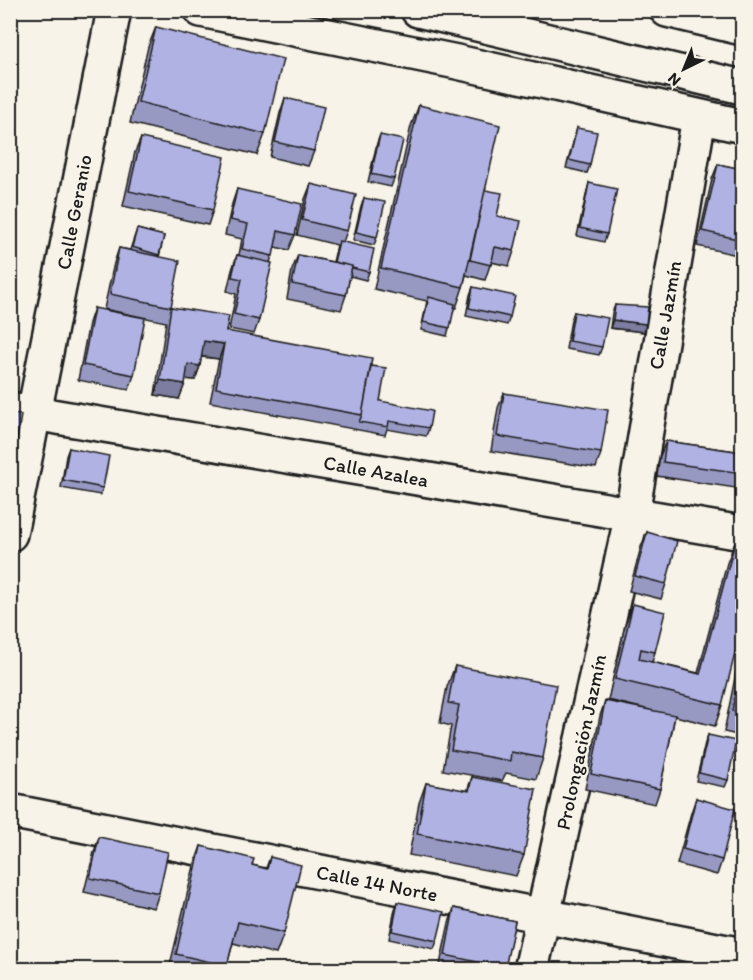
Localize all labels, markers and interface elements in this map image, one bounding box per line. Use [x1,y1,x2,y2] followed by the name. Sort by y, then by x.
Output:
[654,39,714,99] north arrow
[664,69,685,90] text: N
[51,152,97,272] street label: Calle Geranio
[644,258,686,371] street label: Calle Jazmín
[322,450,430,492] street label: Calle Azalea
[551,652,611,832] street label: Prolongación Jazmín
[314,859,440,907] street label: Calle 14 Norte

